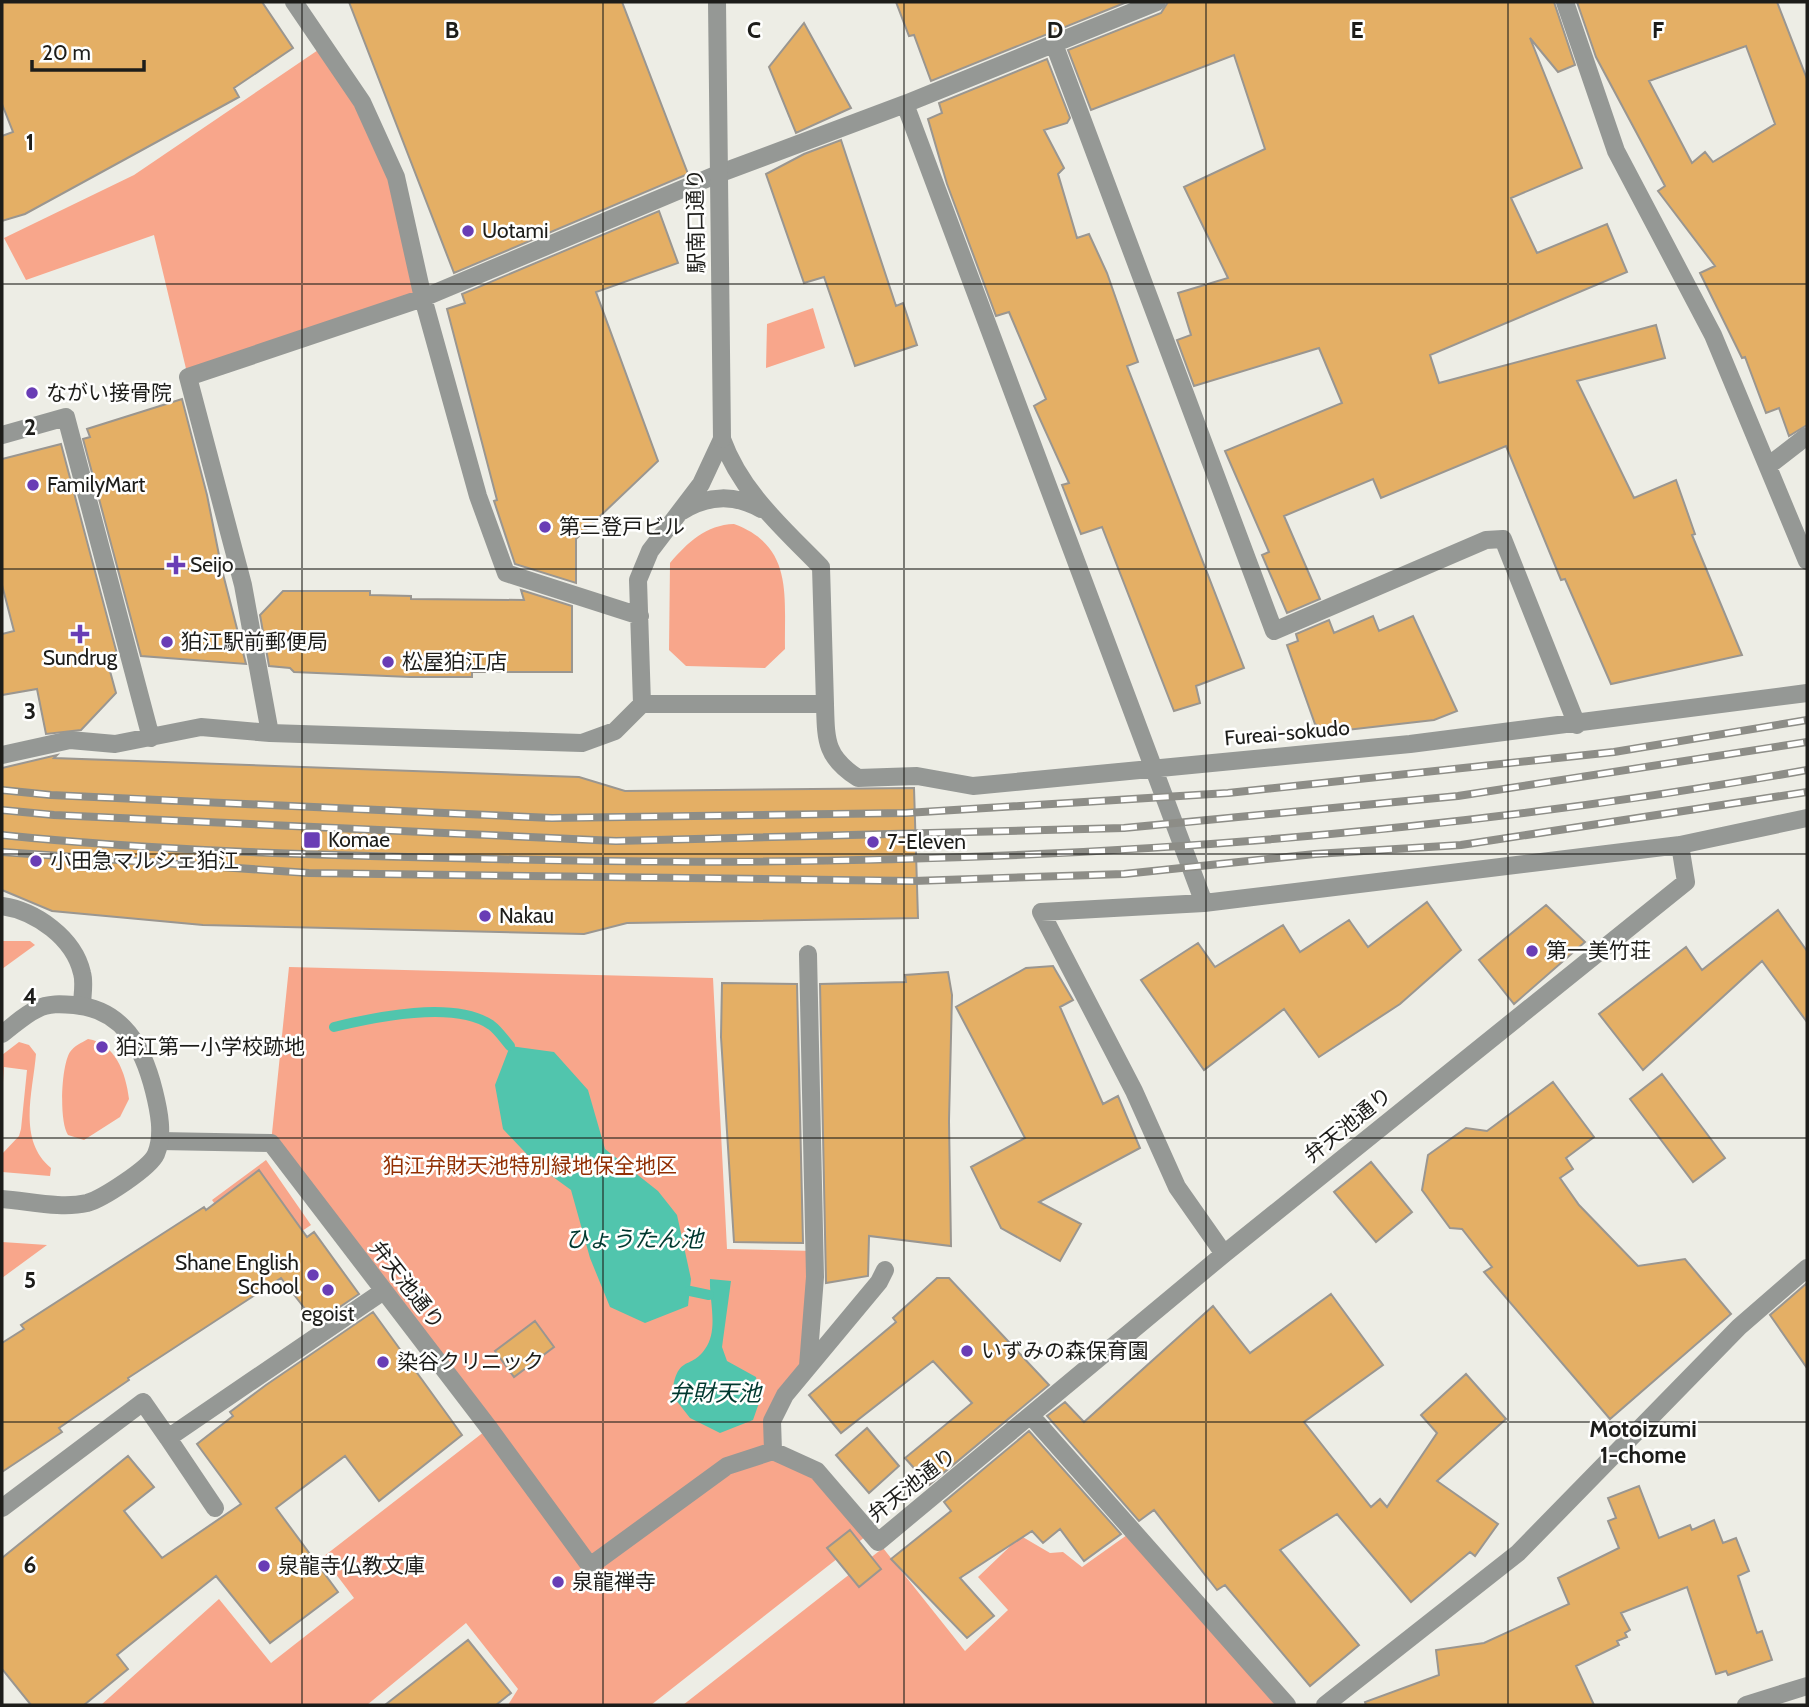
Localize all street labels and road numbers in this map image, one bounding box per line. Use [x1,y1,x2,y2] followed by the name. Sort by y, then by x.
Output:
[682,168,709,274] street label: 駅南口通り
[1223,715,1351,750] street label: Fureai-sokudo
[1299,1082,1396,1167] street label: 弁天池通り
[365,1236,450,1334] street label: 弁天池通り
[863,1442,961,1527] street label: 弁天池通り

